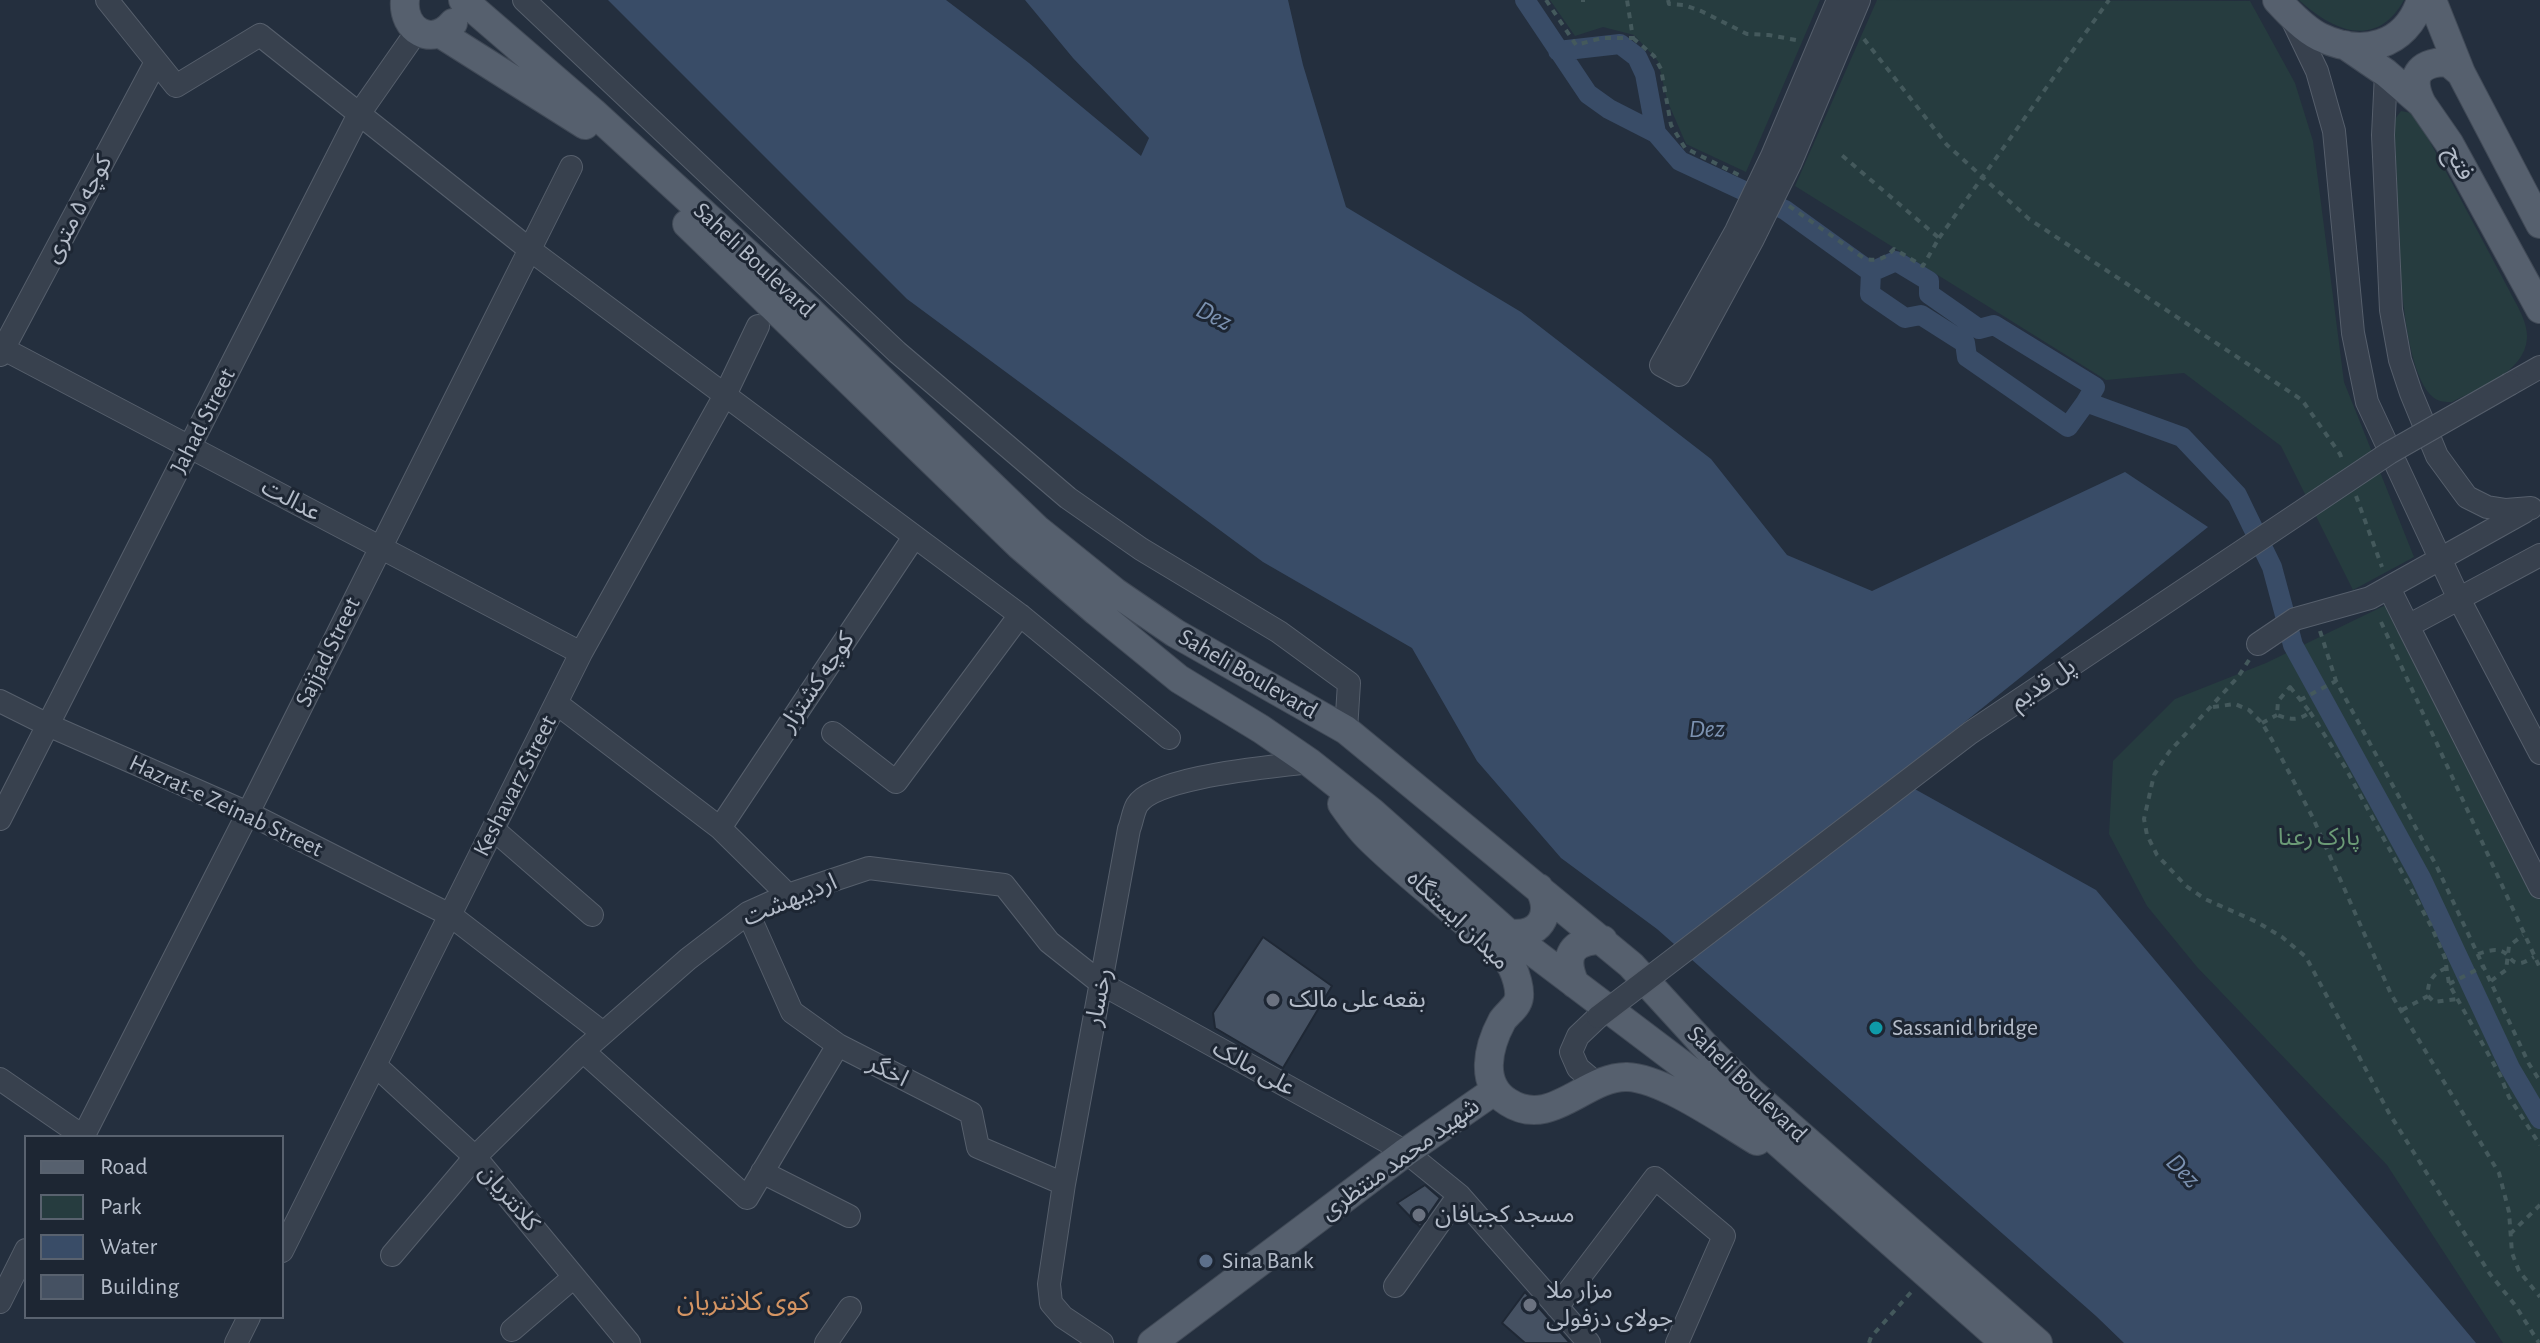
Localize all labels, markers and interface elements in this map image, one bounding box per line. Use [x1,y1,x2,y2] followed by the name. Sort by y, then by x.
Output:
[2438,141,2480,185] street label: فتح
[38,150,118,268] street label: کوچه ۵ متری
[687,196,821,324] street label: Saheli Boulevard
[1191,294,1237,338] water label: Dez
[164,363,242,479] street label: Jahad Street
[256,472,326,528] street label: عدالت
[289,592,367,712] street label: Sajjad Street
[1173,623,1323,725] street label: Saheli Boulevard
[773,627,861,737] street label: کوچه کشتزار
[2005,652,2081,716] street label: پل قدیم
[467,711,563,861] street label: Keshavarz Street
[1689,713,1725,745] water label: Dez
[125,748,327,864] street label: Hazrat-e Zeinab Street
[2278,824,2360,852] park label: پارک رعنا
[1401,864,1515,976] street label: میدان ایستگاه
[739,867,841,933] street label: اردیبهشت
[1079,966,1119,1028] street label: رخسار
[1289,986,1426,1014] place label: بقعه علی مالک
[1264,991,1282,1009] marker: بقعه علی مالک
[1892,1014,2038,1042] place label: Sassanid bridge
[1867,1019,1885,1037] marker: Sassanid bridge
[1681,1020,1813,1148] street label: Saheli Boulevard
[1208,1034,1300,1102] street label: علی مالک
[863,1049,913,1093] street label: اخگر
[1315,1092,1485,1226] street label: شهید محمد منتظری
[24,1135,284,1319] legend
[2159,1147,2207,1195] water label: Dez
[100,1155,148,1179] text: Road
[473,1158,545,1238] street label: کلانتریان
[100,1195,141,1219] text: Park
[1435,1201,1575,1229] place label: مسجد کجبافان
[1410,1206,1428,1224] marker: مسجد کجبافان
[100,1235,157,1259] text: Water
[1222,1247,1314,1275] place label: Sina Bank
[1197,1252,1215,1270] marker: Sina Bank
[100,1275,179,1299] text: Building
[1546,1277,1673,1333] place label: مزار ملا جولای دزفولی
[677,1286,809,1318] district label: کوی کلانتریان
[1521,1296,1539,1314] marker: مزار ملا جولای دزفولی

